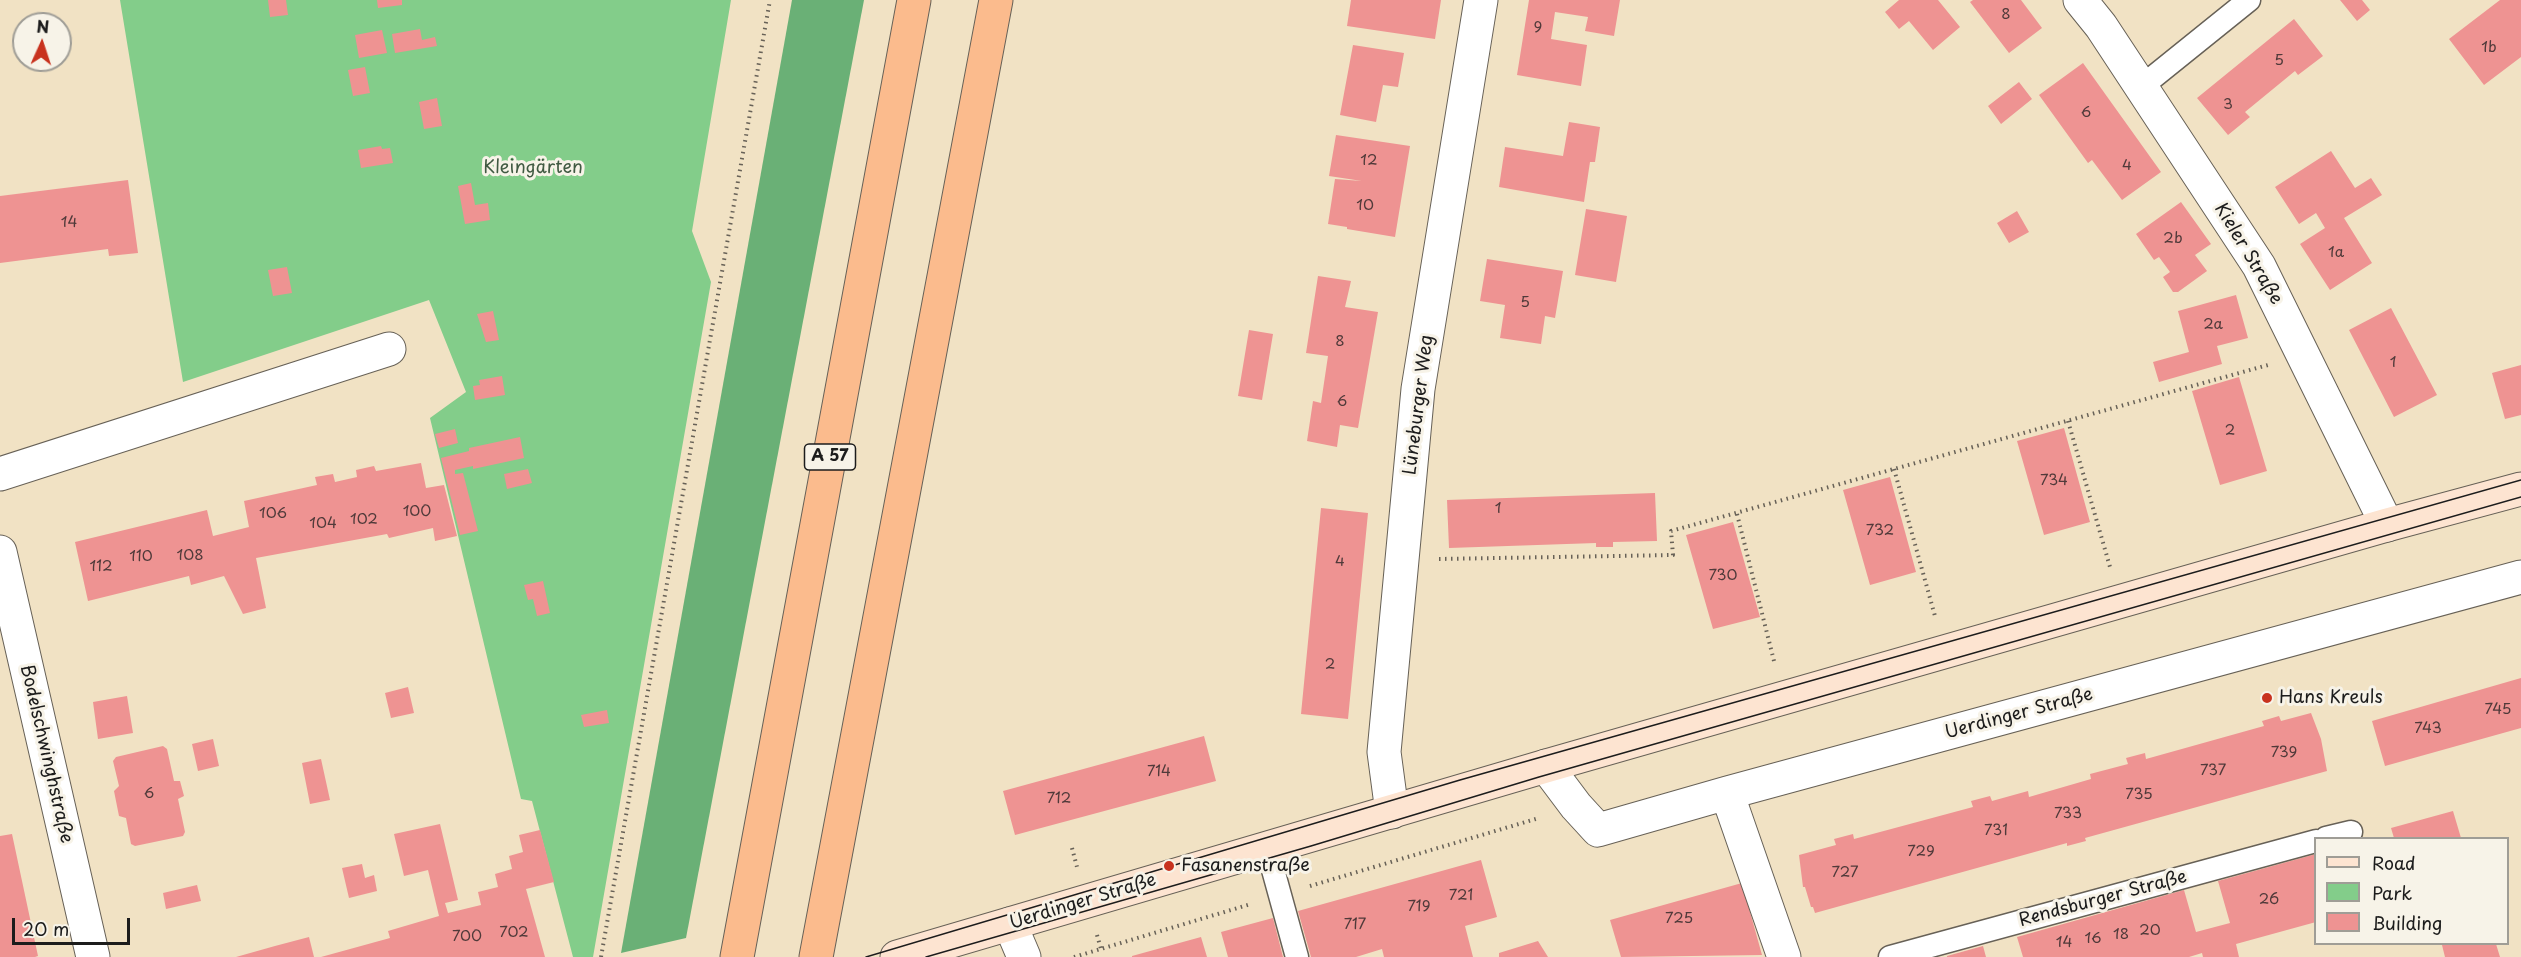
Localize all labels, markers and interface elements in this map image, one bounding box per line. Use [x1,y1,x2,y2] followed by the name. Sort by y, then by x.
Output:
[2001,6,2011,24] house number: 8
[12,12,72,72] north arrow
[36,14,50,38] text: N
[1534,19,1542,37] house number: 9
[2481,39,2497,57] house number: 1b
[2274,52,2284,70] house number: 5
[2223,96,2233,114] house number: 3
[2081,104,2091,122] house number: 6
[1360,152,1378,170] house number: 12
[483,157,583,179] park label: Kleingärten
[2122,157,2132,175] house number: 4
[1356,197,1374,215] house number: 10
[2209,199,2287,309] street label: Kieler Straße
[61,214,77,232] house number: 14
[2163,230,2183,248] house number: 2b
[2328,244,2344,262] house number: 1a
[1520,294,1530,312] house number: 5
[2203,316,2223,334] house number: 2a
[1335,333,1345,351] house number: 8
[1400,334,1438,476] street label: Lüneburger Weg
[2390,354,2396,372] house number: 1
[1337,393,1347,411] house number: 6
[2225,422,2235,440] house number: 2
[804,444,856,470] road number: A 57
[2040,472,2068,490] house number: 734
[1495,500,1501,518] house number: 1
[403,503,431,521] house number: 100
[259,505,287,523] house number: 106
[350,511,378,529] house number: 102
[309,515,337,533] house number: 104
[1866,522,1894,540] house number: 732
[176,547,204,565] house number: 108
[129,548,153,566] house number: 110
[1335,553,1345,571] house number: 4
[89,558,113,576] house number: 112
[1708,567,1738,585] house number: 730
[1325,656,1335,674] house number: 2
[15,663,77,845] street label: Bodelschwinghstraße
[1943,684,2095,744] street label: Uerdinger Straße
[2279,687,2383,709] place label: Hans Kreuls
[2260,691,2274,705] marker: Hans Kreuls
[2484,701,2512,719] house number: 745
[2414,720,2442,738] house number: 743
[2271,744,2297,762] house number: 739
[2200,762,2226,780] house number: 737
[1147,763,1171,781] house number: 714
[144,785,154,803] house number: 6
[2125,786,2153,804] house number: 735
[1047,790,1071,808] house number: 712
[2054,805,2082,823] house number: 733
[1984,822,2008,840] house number: 731
[2314,837,2509,945] legend
[1907,843,1935,861] house number: 729
[2372,849,2416,876] text: Road
[1181,855,1310,877] place label: Fasanenstraße
[1162,859,1176,873] marker: Fasanenstraße
[1832,864,1858,882] house number: 727
[2017,866,2189,932] street label: Rendsburger Straße
[1007,869,1159,935] street label: Uerdinger Straße
[2372,879,2412,906] text: Park
[1449,887,1473,905] house number: 721
[2259,891,2279,909] house number: 26
[1408,898,1430,916] house number: 719
[15,906,134,944] scale bar
[2372,909,2442,936] text: Building
[1665,910,1693,928] house number: 725
[23,915,69,942] text: 20 m
[1344,916,1366,934] house number: 717
[2139,922,2161,940] house number: 20
[499,924,529,942] house number: 702
[2113,926,2129,944] house number: 18
[452,928,482,946] house number: 700
[2084,930,2102,948] house number: 16
[2056,934,2072,952] house number: 14

